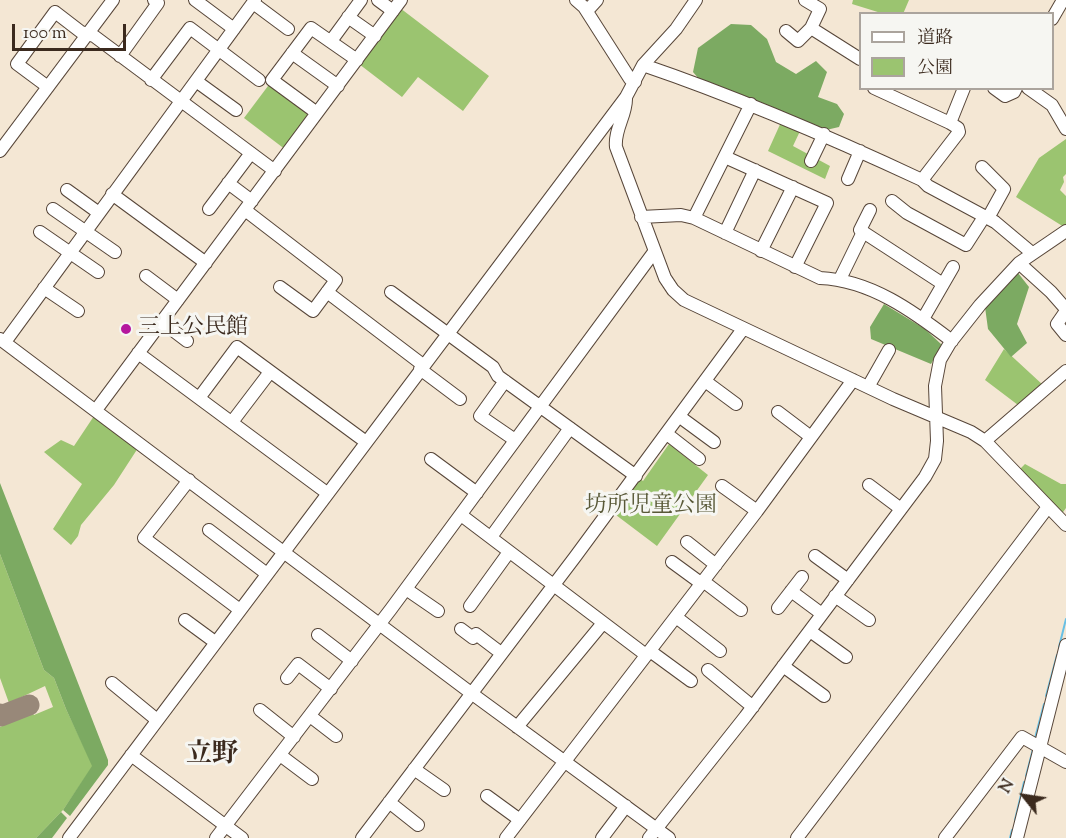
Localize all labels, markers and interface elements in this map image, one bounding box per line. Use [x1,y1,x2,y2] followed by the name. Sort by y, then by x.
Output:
[15,12,129,50] scale bar
[859,12,1054,90] legend
[23,21,67,47] text: 100 m
[917,26,953,52] text: 道路
[917,56,953,82] text: 公園
[138,316,248,342] place label: 三上公民館
[119,322,133,336] marker: 三上公民館
[585,494,717,520] park label: 坊所児童公園
[186,741,238,773] district label: 立野
[994,766,1054,826] north arrow
[995,775,1021,798] text: N

